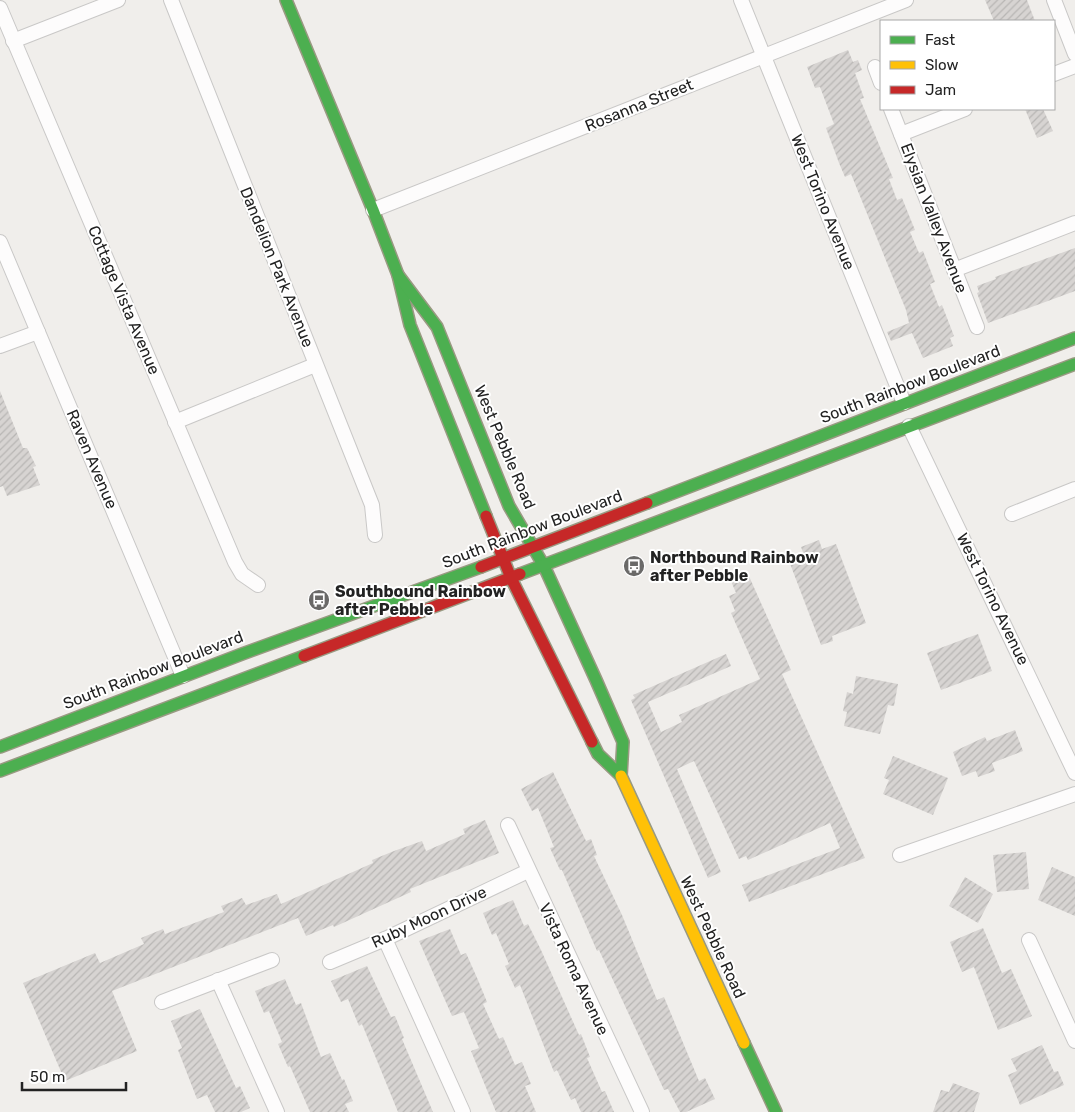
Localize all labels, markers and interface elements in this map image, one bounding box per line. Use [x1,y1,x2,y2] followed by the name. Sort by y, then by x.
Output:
[880,20,1055,110] legend
[925,31,955,49] text: Fast
[925,56,958,74] text: Slow
[582,75,696,135] street label: Rosanna Street
[925,81,956,99] text: Jam
[787,131,859,273] street label: West Torino Avenue
[897,140,971,296] street label: Elysian Valley Avenue
[236,184,318,350] street label: Dandelion Park Avenue
[84,223,164,377] street label: Cottage Vista Avenue
[817,341,1003,427] street label: South Rainbow Boulevard
[470,382,540,512] street label: West Pebble Road
[63,407,121,511] street label: Raven Avenue
[439,486,625,572] street label: South Rainbow Boulevard
[953,530,1033,668] street label: West Torino Avenue
[650,548,819,585] place label: Northbound Rainbow after Pebble
[622,554,646,578] bus stop icon: Northbound Rainbow after Pebble
[335,582,506,619] place label: Southbound Rainbow after Pebble
[307,588,331,612] bus stop icon: Southbound Rainbow after Pebble
[60,627,246,713] street label: South Rainbow Boulevard
[676,873,750,1001] street label: West Pebble Road
[368,882,490,952] street label: Ruby Moon Drive
[535,900,613,1038] street label: Vista Roma Avenue
[22,1060,126,1092] scale bar
[30,1068,65,1086] text: 50 m

